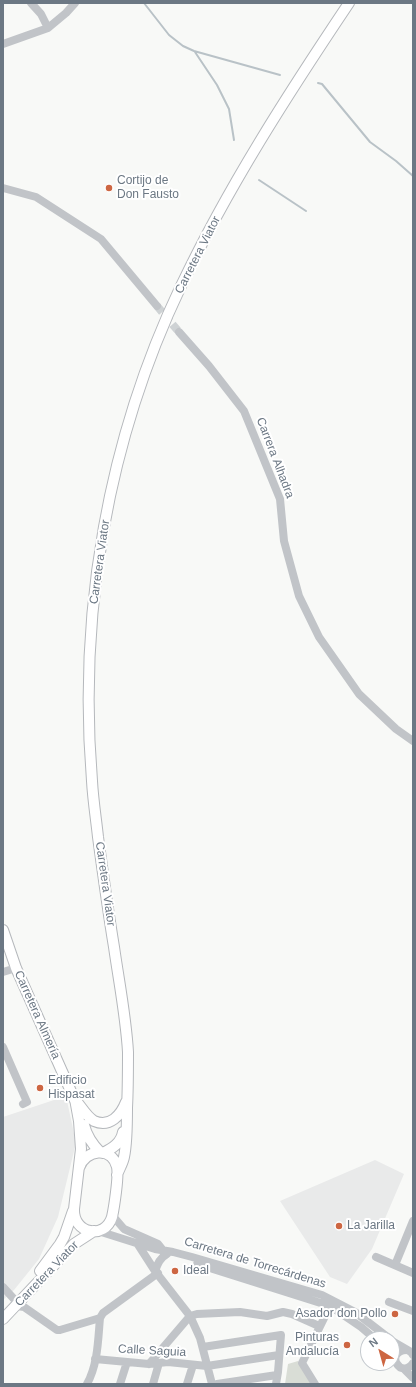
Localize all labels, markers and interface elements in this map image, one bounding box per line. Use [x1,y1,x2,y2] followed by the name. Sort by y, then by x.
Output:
[117,174,179,202] place label: Cortijo de Don Fausto
[104,183,114,193] marker: Cortijo de Don Fausto
[172,214,224,296] street label: Carretera Viator
[253,416,297,500] street label: Carrera Alhadra
[87,519,113,605] street label: Carretera Viator
[92,841,118,927] street label: Carretera Viator
[11,969,63,1061] street label: Carretera Almería
[48,1074,95,1102] place label: Edificio Hispasat
[35,1083,45,1093] marker: Edificio Hispasat
[347,1219,395,1233] place label: La Jarilla
[334,1221,344,1231] marker: La Jarilla
[182,1235,328,1291] street label: Carretera de Torrecárdenas
[12,1238,82,1310] street label: Carretera Viator
[183,1264,209,1278] place label: Ideal
[170,1266,180,1276] marker: Ideal
[296,1307,387,1321] place label: Asador don Pollo
[390,1309,400,1319] marker: Asador don Pollo
[286,1331,339,1359] place label: Pinturas Andalucía
[360,1331,400,1371] north arrow
[367,1335,380,1349] text: N
[342,1340,352,1350] marker: Pinturas Andalucía
[118,1342,186,1360] street label: Calle Saguia

